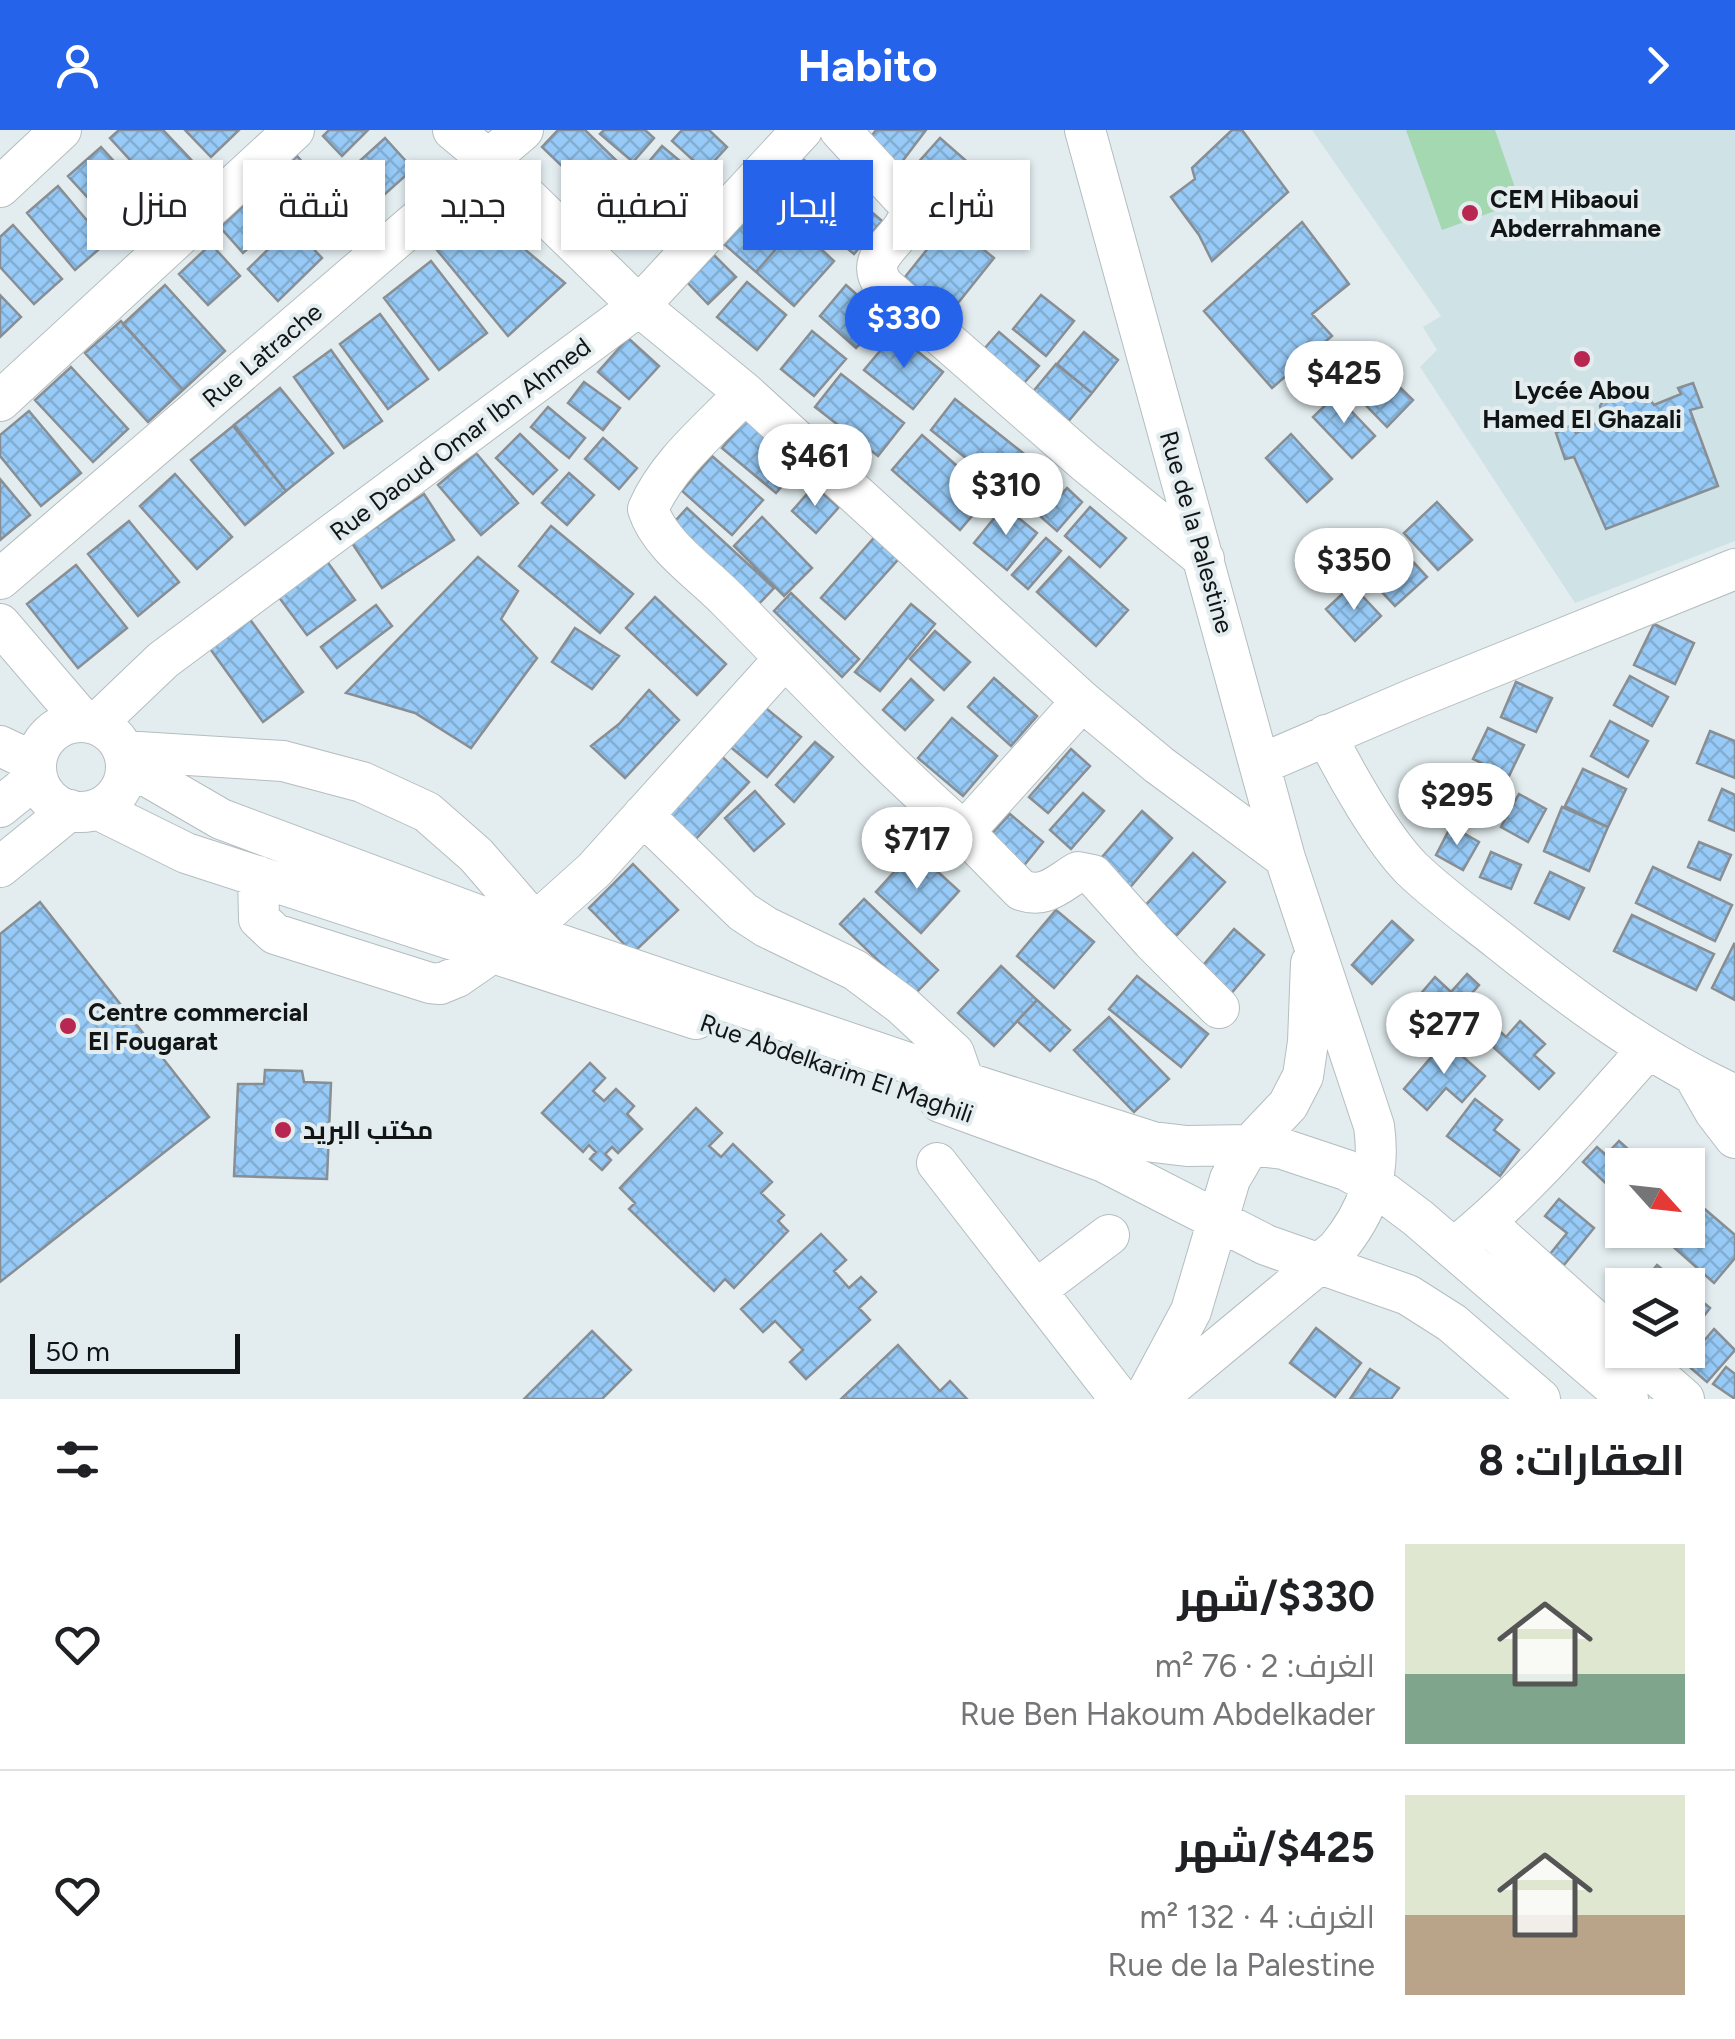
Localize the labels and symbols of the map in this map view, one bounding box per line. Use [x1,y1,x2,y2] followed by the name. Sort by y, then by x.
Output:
[1490,184,1661,243] place label: CEM Hibaoui Abderrahmane
[1459,202,1481,224] marker: CEM Hibaoui Abderrahmane
[845,286,963,371] pin: $330
[196,296,328,414] street label: Rue Latrache
[324,331,596,547] street label: Rue Daoud Omar Ibn Ahmed
[1285,341,1403,426] pin: $425
[1571,348,1593,370] marker: Lycée Abou Hamed El Ghazali
[1482,375,1682,434] place label: Lycée Abou Hamed El Ghazali
[756,424,874,509] pin: $461
[1154,427,1240,637] street label: Rue de la Palestine
[947,453,1065,538] pin: $310
[1295,528,1413,613] pin: $350
[1398,763,1516,848] pin: $295
[858,807,976,892] pin: $717
[1385,992,1503,1077] pin: $277
[88,997,308,1056] place label: Centre commercial El Fougarat
[696,1007,978,1129] street label: Rue Abdelkarim El Maghili
[57,1015,79,1037] marker: Centre commercial El Fougarat
[303,1115,433,1145] place label: مكتب البريد
[272,1119,294,1141] marker: مكتب البريد
[1605,1148,1705,1248] north arrow
[30,1329,240,1374] scale bar

